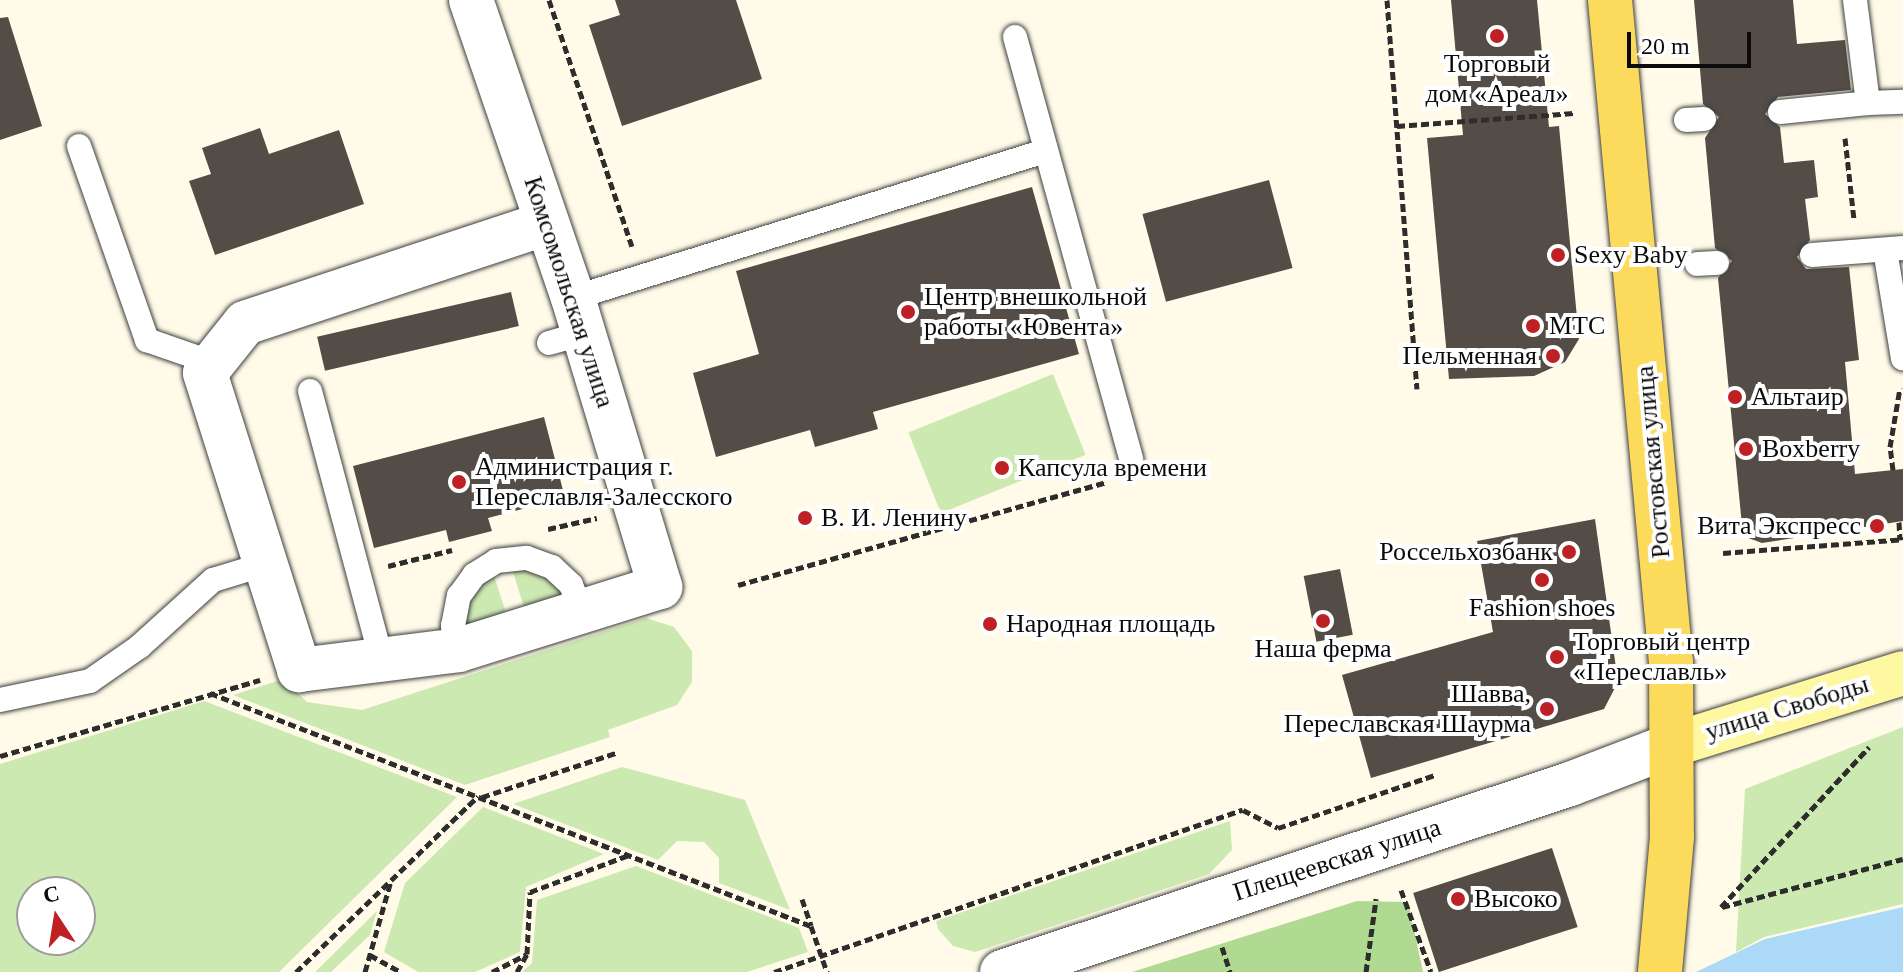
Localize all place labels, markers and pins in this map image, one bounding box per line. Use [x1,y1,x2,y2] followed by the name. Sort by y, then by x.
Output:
[1488,27,1506,45] marker: Торговый дом «Ареал»
[1425,48,1569,110] place label: Торговый дом «Ареал»
[1574,239,1687,271] place label: Sexy Baby
[1549,246,1567,264] marker: Sexy Baby
[924,281,1147,342] place label: Центр внешкольной работы «Ювента»
[899,303,917,321] marker: Центр внешкольной работы «Ювента»
[1549,310,1605,342] place label: МТС
[1524,317,1542,335] marker: МТС
[1403,340,1537,372] place label: Пельменная
[1544,347,1562,365] marker: Пельменная
[1751,381,1844,413] place label: Альтаир
[1726,388,1744,406] marker: Альтаир
[1762,433,1860,465] place label: Boxberry
[1737,440,1755,458] marker: Boxberry
[475,451,732,512] place label: Администрация г. Переславля-Залесского
[1018,452,1207,484] place label: Капсула времени
[993,459,1011,477] marker: Капсула времени
[450,473,468,491] marker: Администрация г. Переславля-Залесского
[821,502,967,534] place label: В. И. Ленину
[796,509,814,527] marker: В. И. Ленину
[1697,510,1861,542] place label: Вита Экспресс
[1868,517,1886,535] marker: Вита Экспресс
[1379,536,1553,568] place label: Россельхозбанк
[1560,543,1578,561] marker: Россельхозбанк
[1533,571,1551,589] marker: Fashion shoes
[1469,592,1615,624] place label: Fashion shoes
[1006,608,1215,640] place label: Народная площадь
[1314,612,1332,630] marker: Наша ферма
[981,615,999,633] marker: Народная площадь
[1573,626,1750,688] place label: Торговый центр «Переславль»
[1254,633,1392,665] place label: Наша ферма
[1548,648,1566,666] marker: Торговый центр «Переславль»
[1284,678,1531,740] place label: Шавва, Переславская Шаурма
[1538,700,1556,718] marker: Шавва, Переславская Шаурма
[1474,883,1558,915] place label: Высоко
[1449,890,1467,908] marker: Высоко

